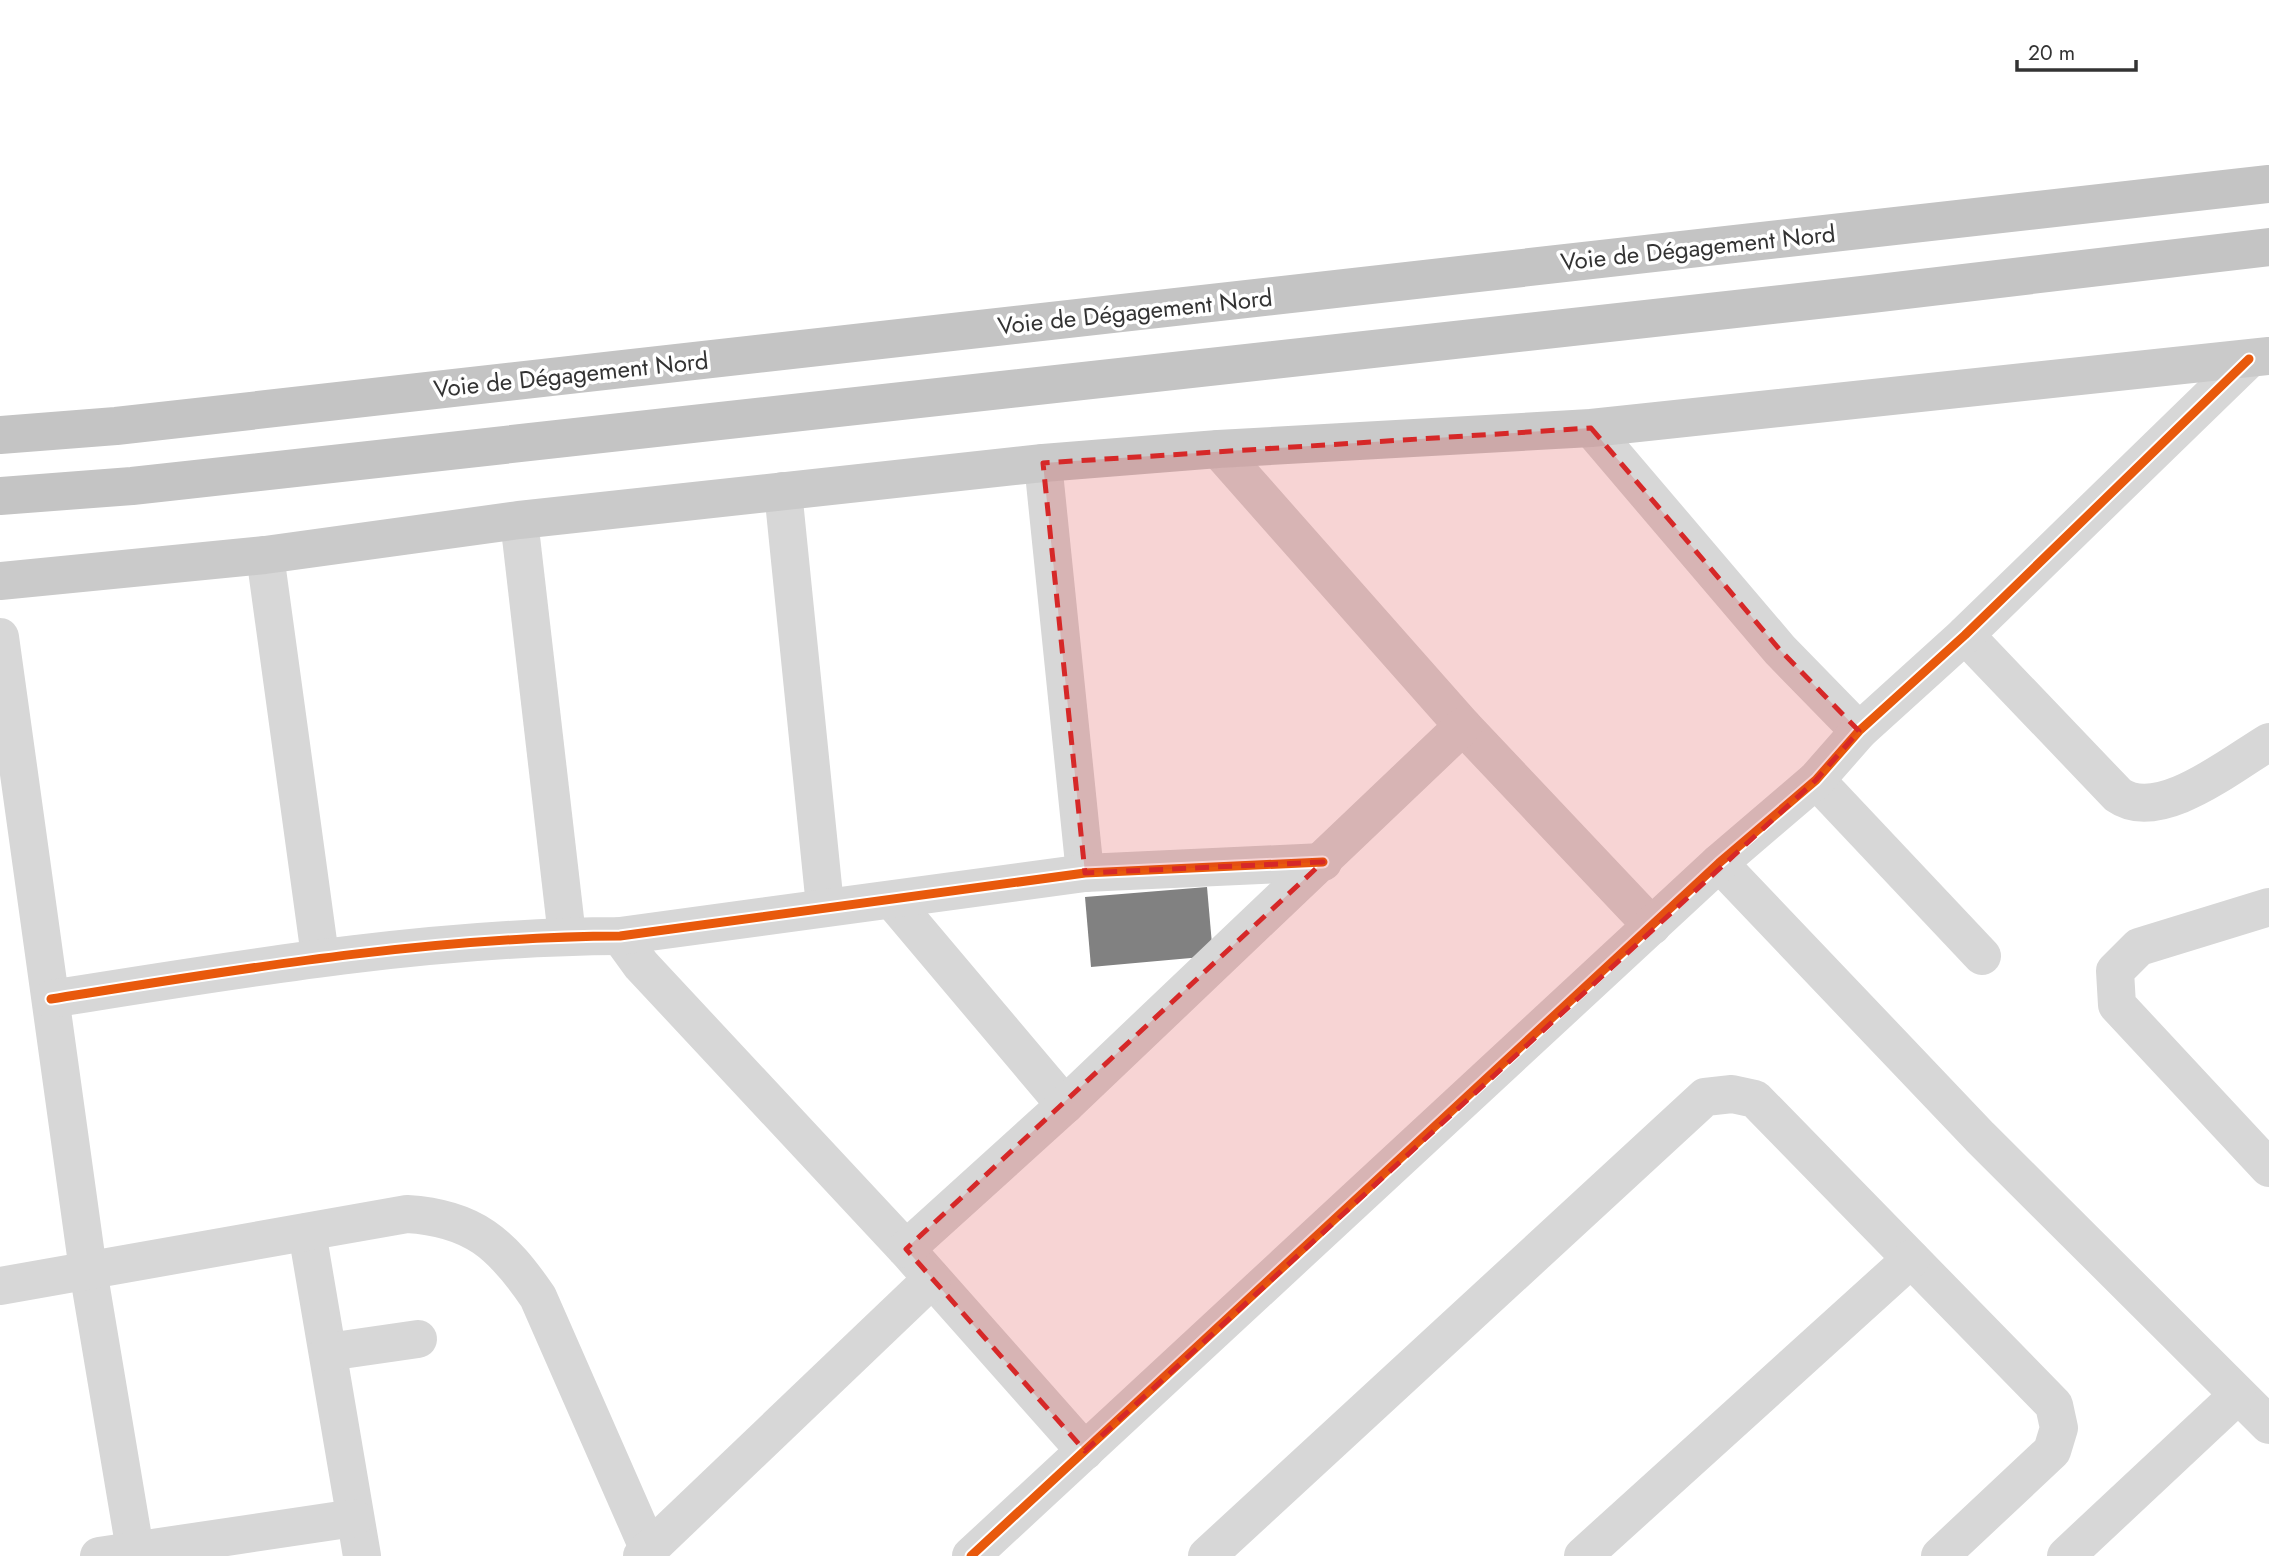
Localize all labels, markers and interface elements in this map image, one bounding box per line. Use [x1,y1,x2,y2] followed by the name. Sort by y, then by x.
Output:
[2017,28,2136,72] scale bar
[2028,38,2075,68] text: 20 m
[1559,216,1837,279] street label: Voie de Dégagement Nord
[996,280,1274,343] street label: Voie de Dégagement Nord
[432,343,710,406] street label: Voie de Dégagement Nord

